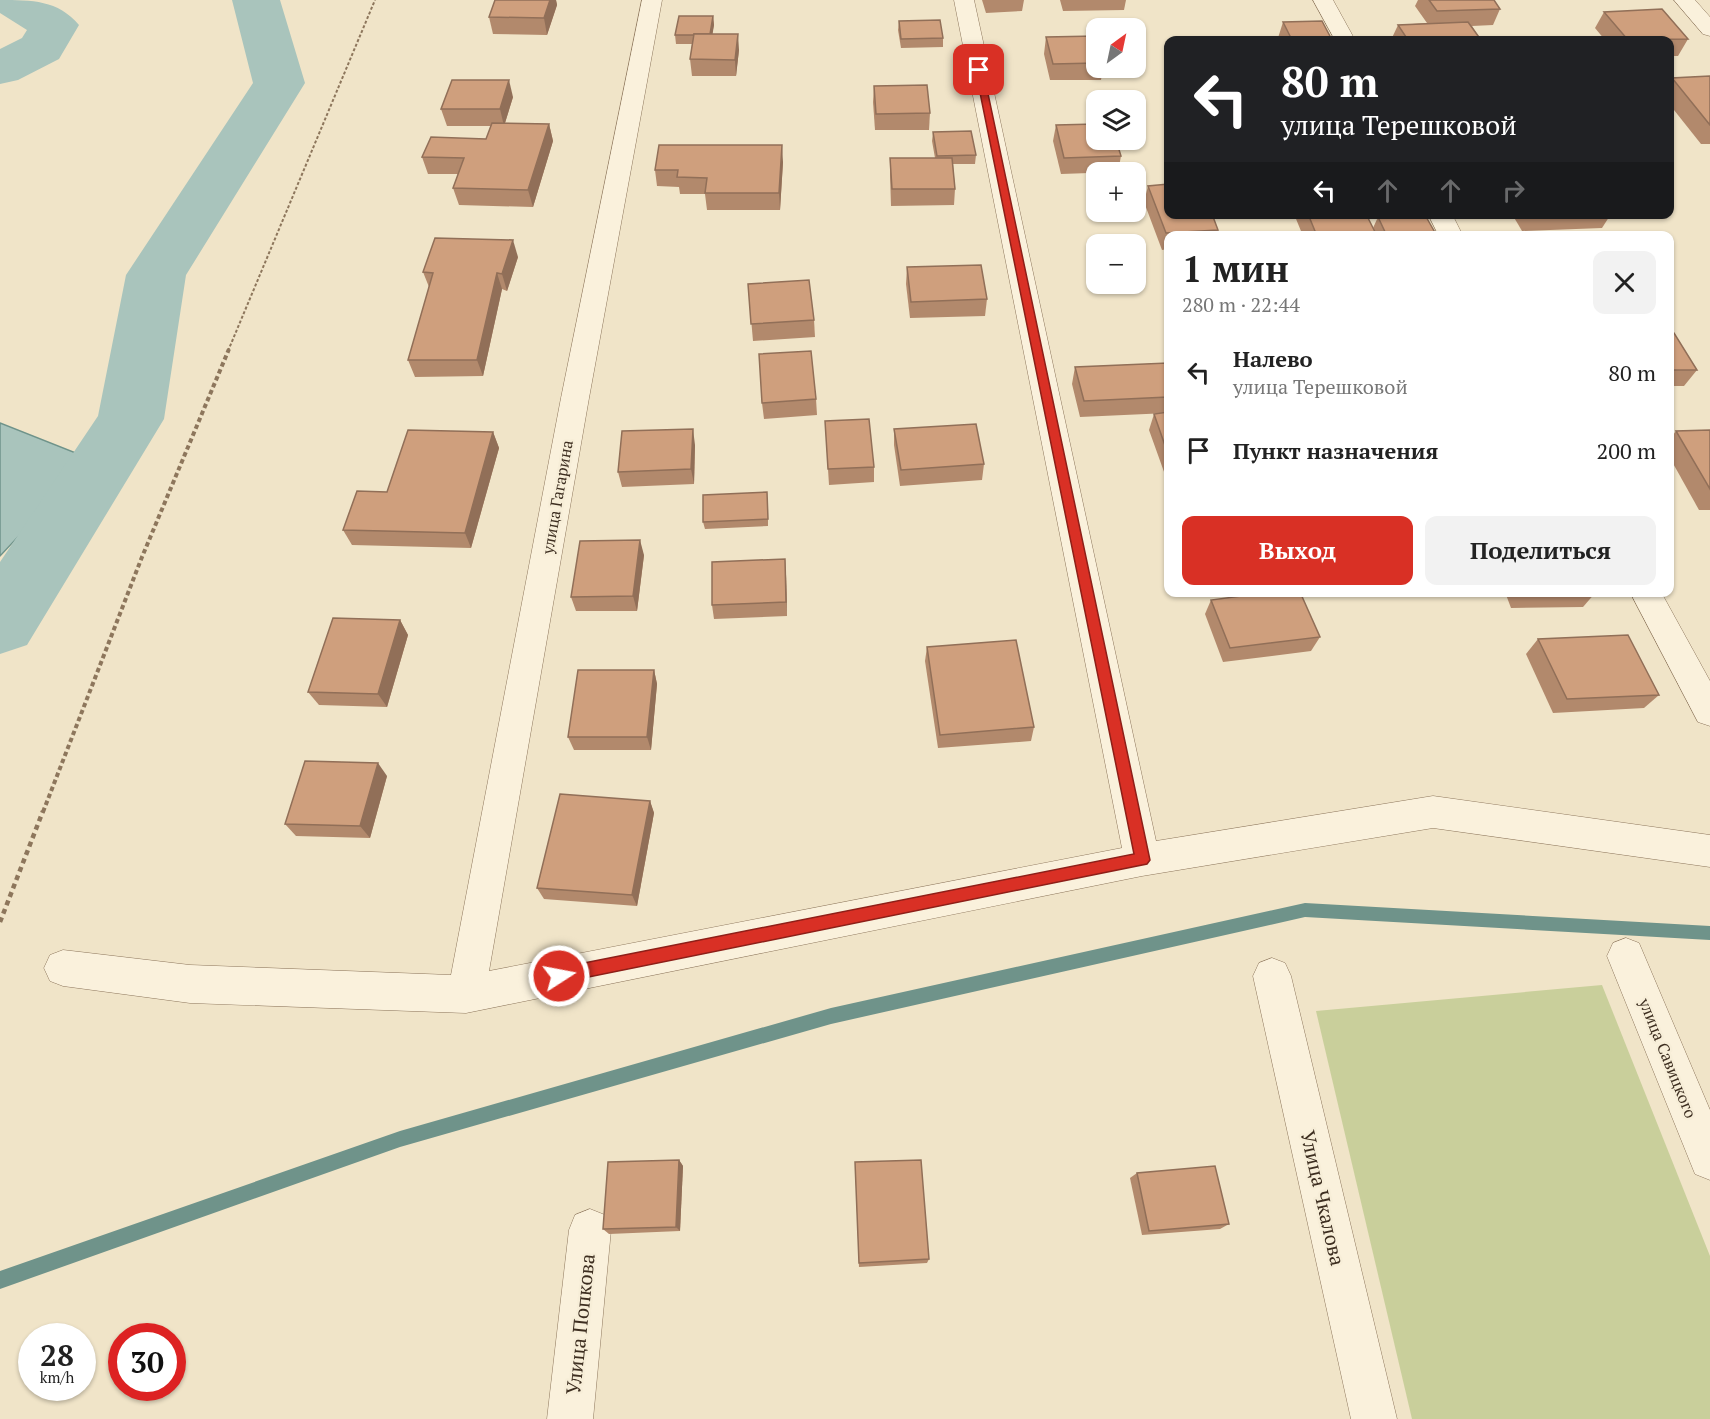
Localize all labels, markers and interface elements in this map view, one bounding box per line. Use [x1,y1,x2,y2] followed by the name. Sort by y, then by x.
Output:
[1086,18,1146,78] north arrow
[1086,18,1146,294] map controls
[953,44,1004,95] pin
[962,53,995,86] icon: arrive
[1281,53,1379,109] text: 80 m
[1182,60,1260,138] icon: left
[1086,90,1146,150] button: layers
[1281,107,1517,143] text: улица Терешковой
[1086,162,1146,222] button: +
[1308,174,1341,207] icon: left
[1371,174,1404,207] icon: ahead
[1434,174,1467,207] icon: ahead
[1497,174,1530,207] icon: right
[1086,234,1146,294] button: −
[1182,245,1289,292] text: 1 мин
[1593,251,1656,314] button: close
[1182,291,1300,318] text: 280 m · 22:44
[1233,344,1313,373] text: Налево
[1182,356,1215,389] icon: left
[1608,358,1656,387] text: 80 m
[1233,373,1408,400] text: улица Терешковой
[1182,434,1215,467] icon: arrive
[1233,436,1438,465] text: Пункт назначения
[1596,436,1656,465] text: 200 m
[536,438,578,557] street label: улица Гагарина
[1182,516,1413,585] button: Выход
[1425,516,1656,585] button: Поделиться
[527,944,591,1008] position arrow
[1634,994,1702,1121] street label: улица Савицкого
[1294,1128,1352,1268] street label: Улица Чкалова
[559,1252,601,1396] street label: Улица Попкова
[108,1323,186,1401] speed limit sign: 30
[40,1335,74,1375] text: 28
[40,1367,74,1387] text: km/h

